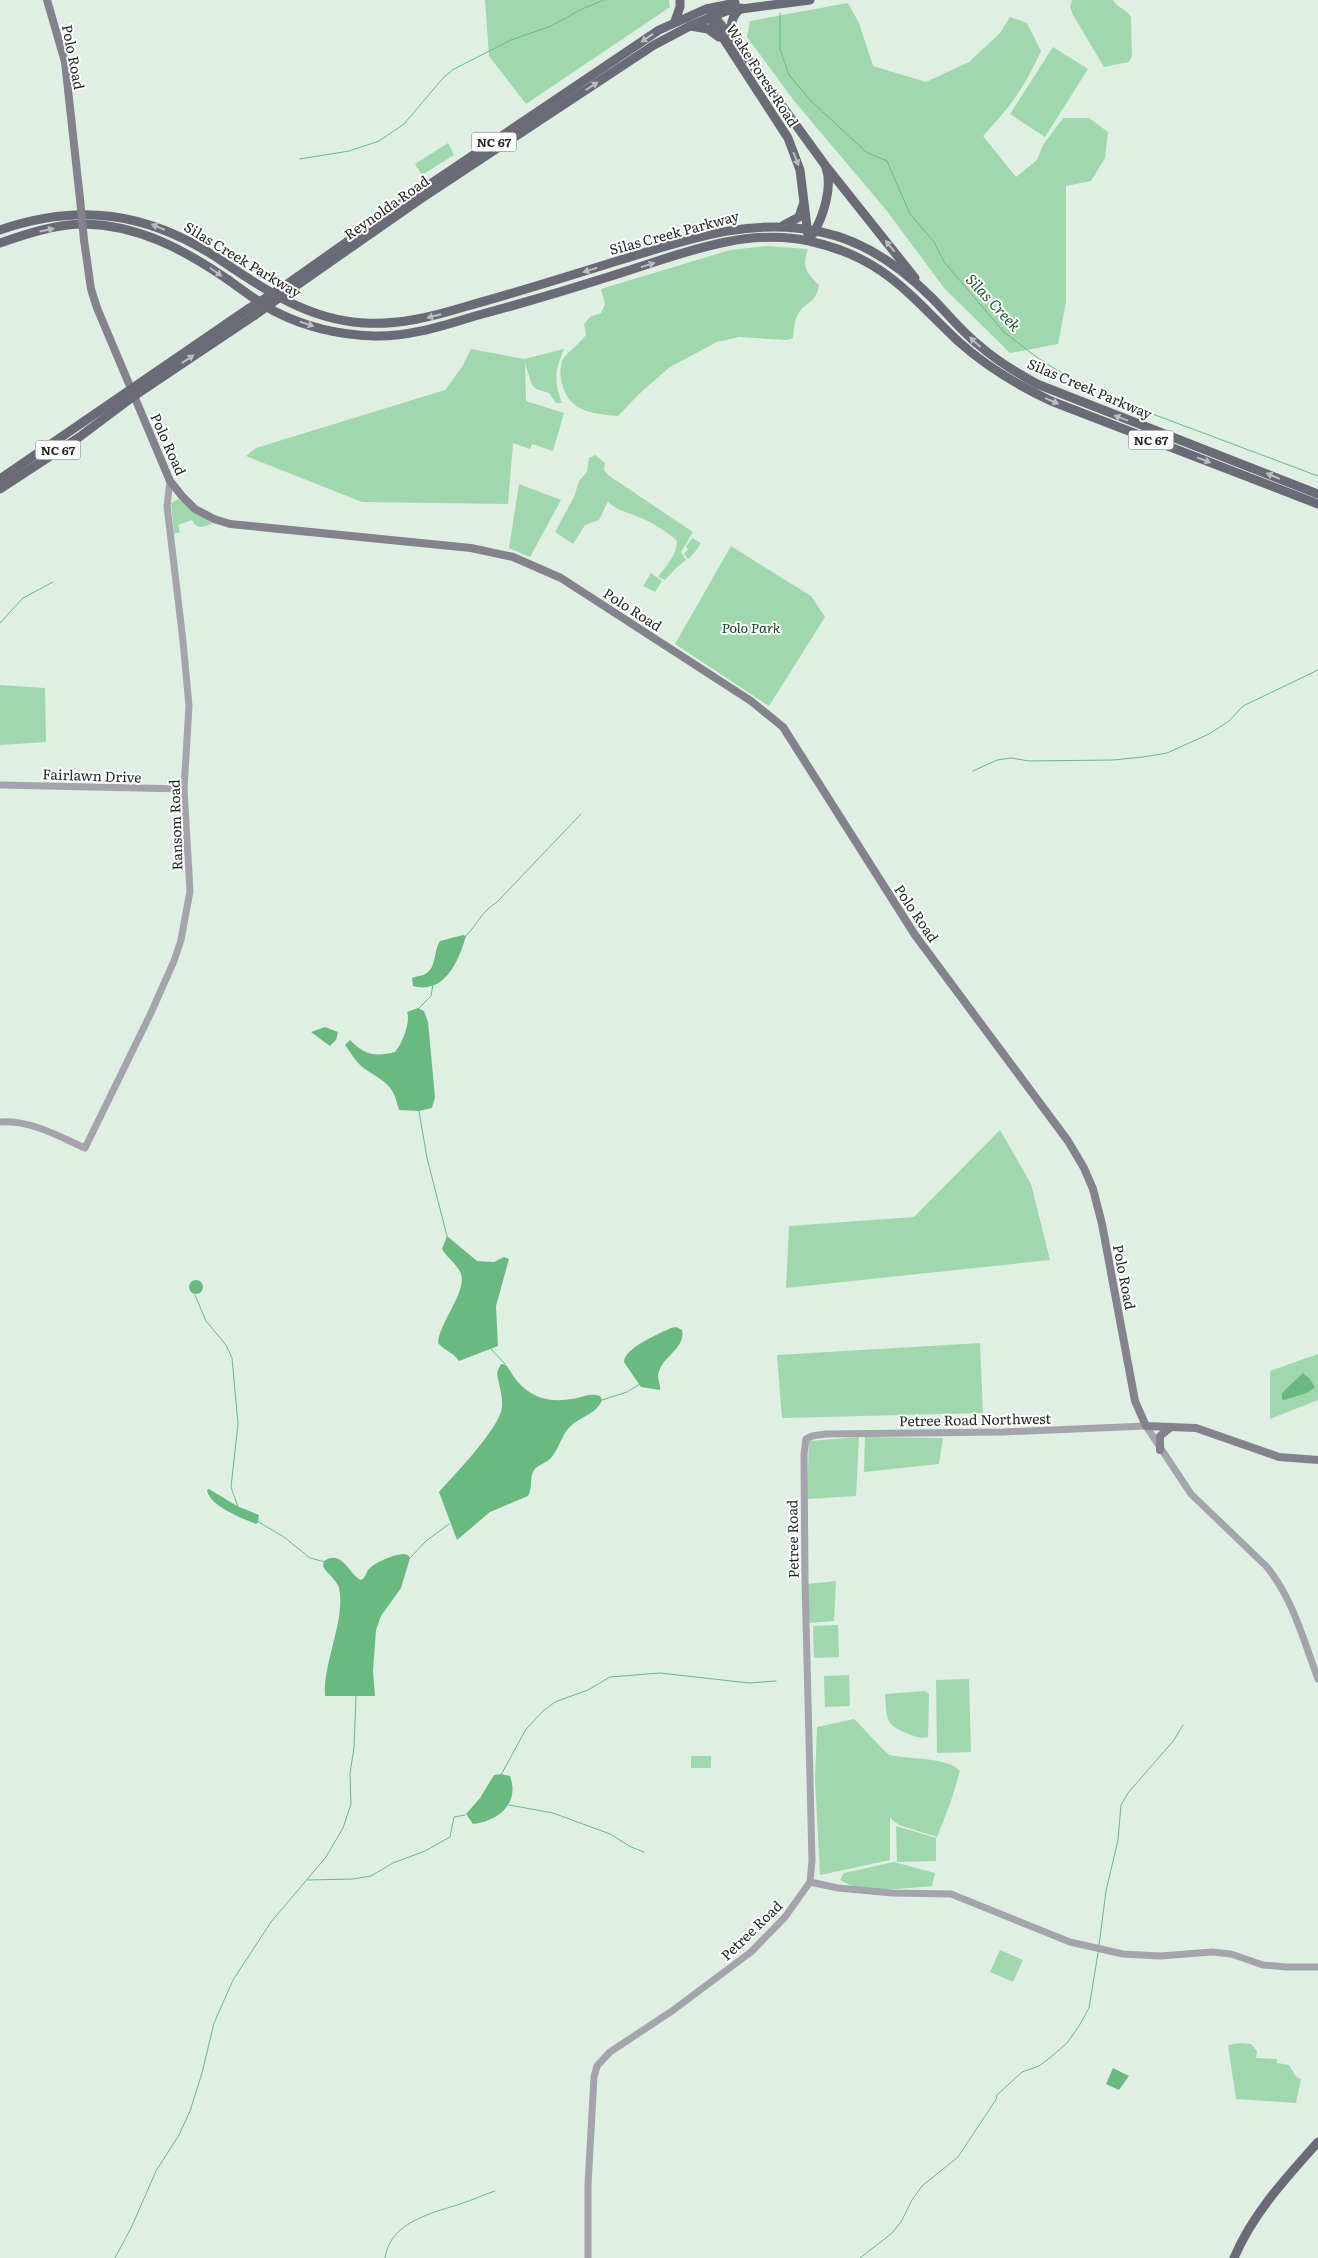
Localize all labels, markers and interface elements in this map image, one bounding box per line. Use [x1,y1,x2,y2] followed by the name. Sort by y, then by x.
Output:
[722,20,804,131] street label: Wake Forest Road
[58,23,90,92] street label: Polo Road
[640,33,654,43] one-way arrow
[585,82,598,91] one-way arrow
[472,132,516,152] road number: NC 67
[792,152,800,167] one-way arrow
[340,170,433,244] street label: Reynolda Road
[607,205,742,259] street label: Silas Creek Parkway
[181,216,306,302] street label: Silas Creek Parkway
[150,223,165,231] one-way arrow
[39,226,54,234] one-way arrow
[884,239,895,252] one-way arrow
[641,261,656,269] one-way arrow
[582,266,597,274] one-way arrow
[209,267,223,277] one-way arrow
[961,268,1027,337] water label: Silas Creek
[426,312,441,320] one-way arrow
[300,321,315,328] one-way arrow
[970,336,982,348] one-way arrow
[1025,353,1156,424] street label: Silas Creek Parkway
[182,354,195,364] one-way arrow
[1045,398,1059,406] one-way arrow
[146,410,192,479] street label: Polo Road
[1114,414,1129,421] one-way arrow
[1128,430,1174,450] road number: NC 67
[36,440,80,460] road number: NC 67
[1197,456,1212,464] one-way arrow
[1266,471,1280,479] one-way arrow
[600,583,666,636] street label: Polo Road
[721,617,781,637] park label: Polo Park
[42,763,142,787] street label: Fairlawn Drive
[163,779,187,871] street label: Ransom Road
[890,880,944,946] street label: Polo Road
[1109,1243,1141,1312] street label: Polo Road
[899,1408,1052,1430] street label: Petree Road Northwest
[781,1499,803,1578] street label: Petree Road
[716,1895,787,1965] street label: Petree Road

